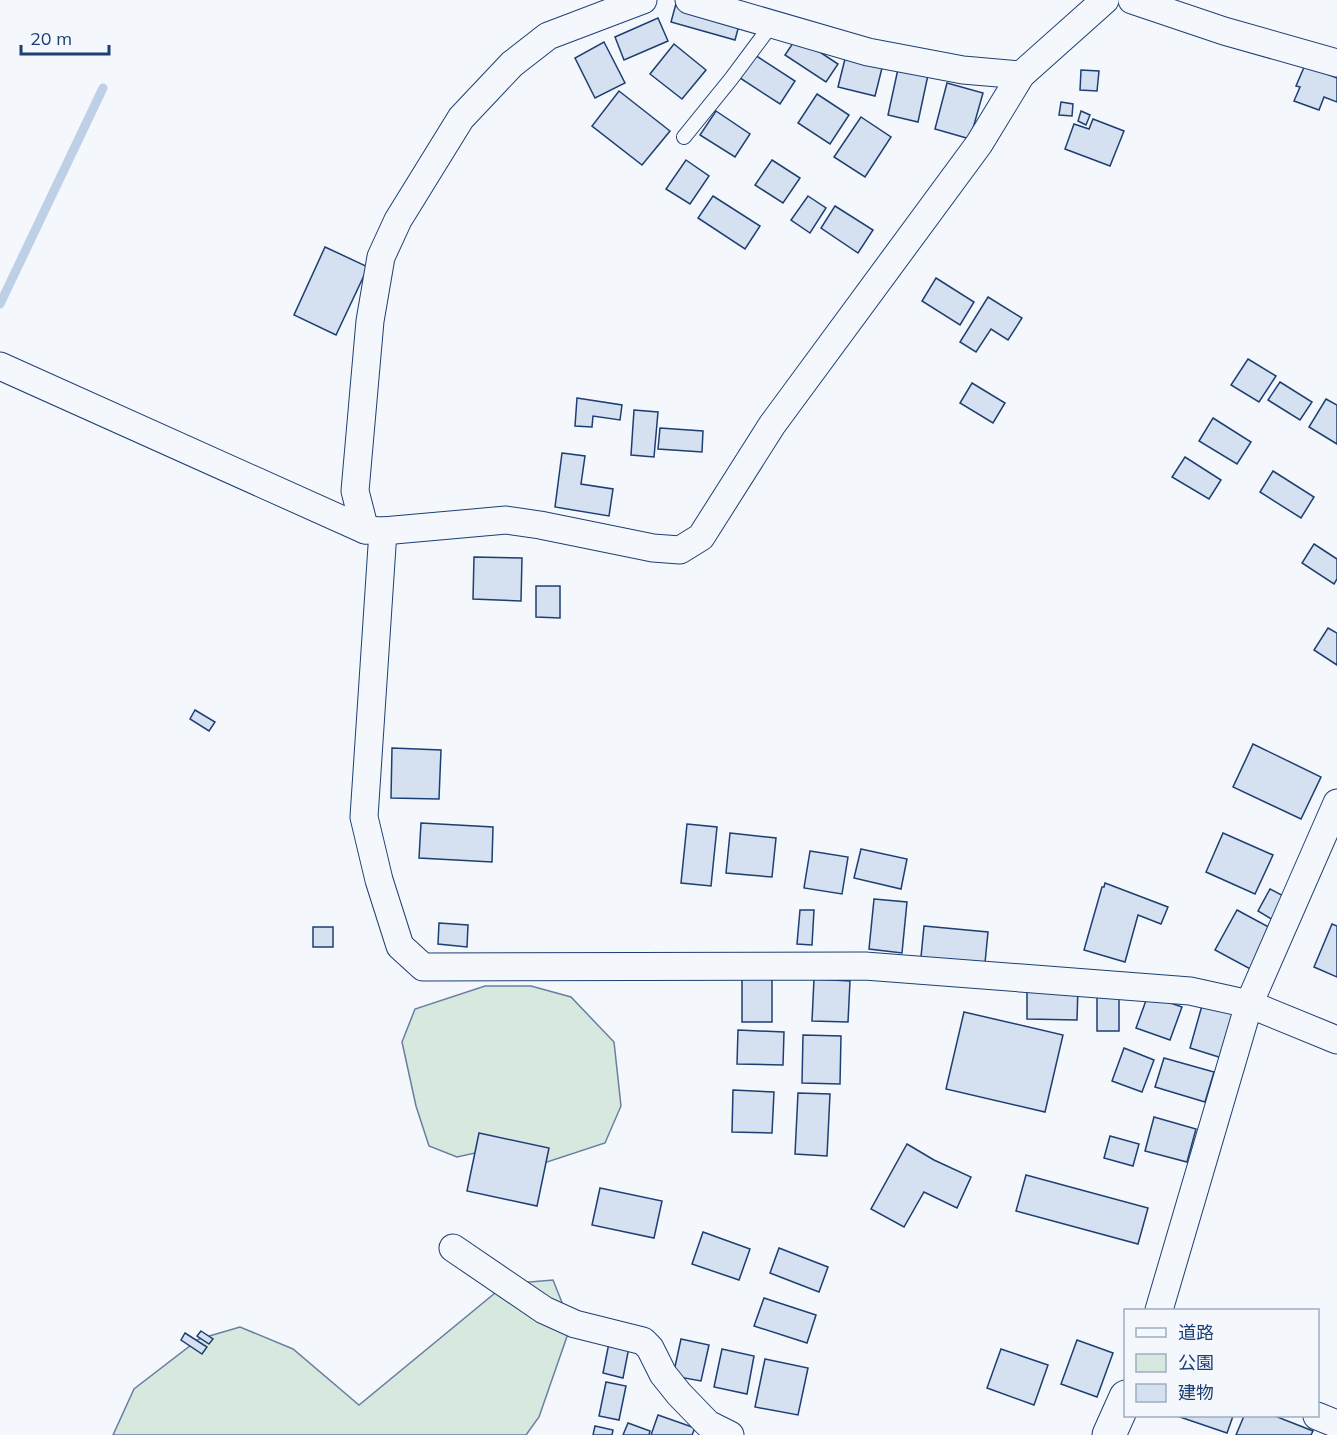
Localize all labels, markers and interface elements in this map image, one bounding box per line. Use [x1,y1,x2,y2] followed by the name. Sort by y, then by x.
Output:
[21,18,110,56] scale bar
[30,27,72,50] text: 20 m
[1124,1309,1319,1417] legend
[1178,1321,1214,1344] text: 道路
[1178,1351,1214,1374] text: 公園
[1178,1381,1214,1404] text: 建物

